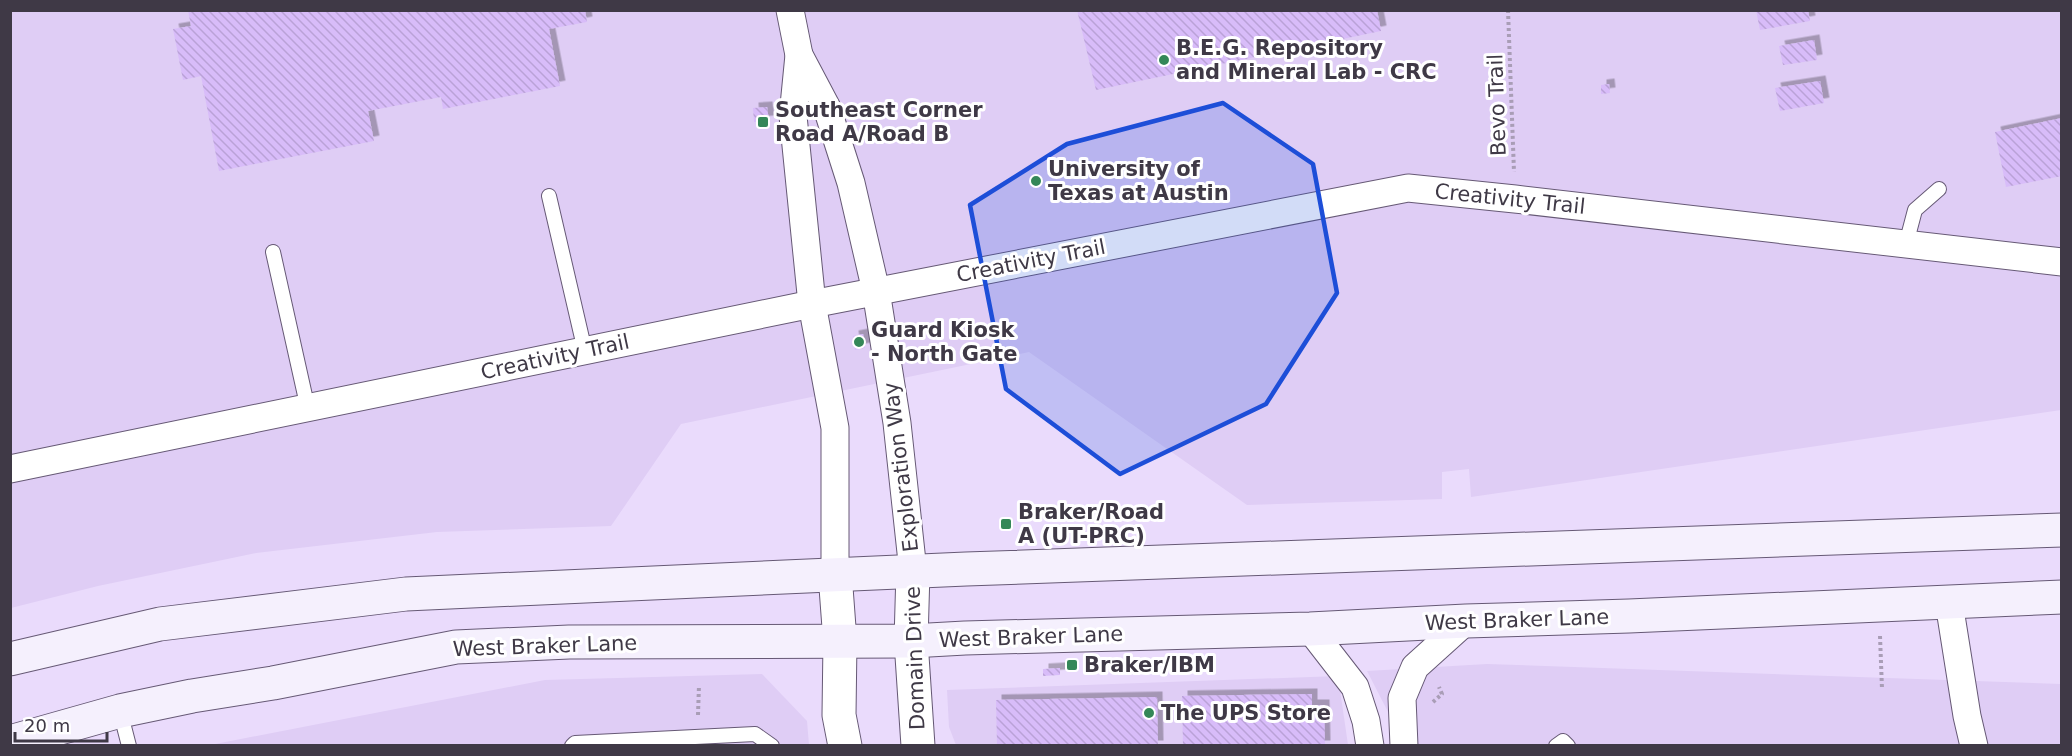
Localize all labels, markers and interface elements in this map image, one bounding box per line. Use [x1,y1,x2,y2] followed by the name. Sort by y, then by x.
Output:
[1176,36,1437,84] place label: B.E.G. Repository and Mineral Lab - CRC
[1157,53,1171,67] marker: B.E.G. Repository and Mineral Lab - CRC
[1483,54,1511,156] street label: Bevo Trail
[775,98,983,146] place label: Southeast Corner Road A/Road B
[756,115,770,129] marker: Southeast Corner Road A/Road B
[1048,157,1229,205] place label: University of Texas at Austin
[1029,174,1043,188] marker: University of Texas at Austin
[1434,179,1586,219] street label: Creativity Trail
[954,235,1108,287] street label: Creativity Trail
[871,318,1017,366] place label: Guard Kiosk - North Gate
[479,330,631,384] street label: Creativity Trail
[852,335,866,349] marker: Guard Kiosk - North Gate
[879,381,923,553] street label: Exploration Way
[1018,500,1164,548] place label: Braker/Road A (UT-PRC)
[999,517,1013,531] marker: Braker/Road A (UT-PRC)
[900,586,930,730] street label: Domain Drive
[1424,605,1610,635] street label: West Braker Lane
[938,622,1124,652] street label: West Braker Lane
[452,631,638,661] street label: West Braker Lane
[1084,653,1215,677] place label: Braker/IBM
[1065,658,1079,672] marker: Braker/IBM
[1161,701,1331,725] place label: The UPS Store
[15,705,106,743] scale bar
[1142,706,1156,720] marker: The UPS Store
[24,715,70,736] text: 20 m

